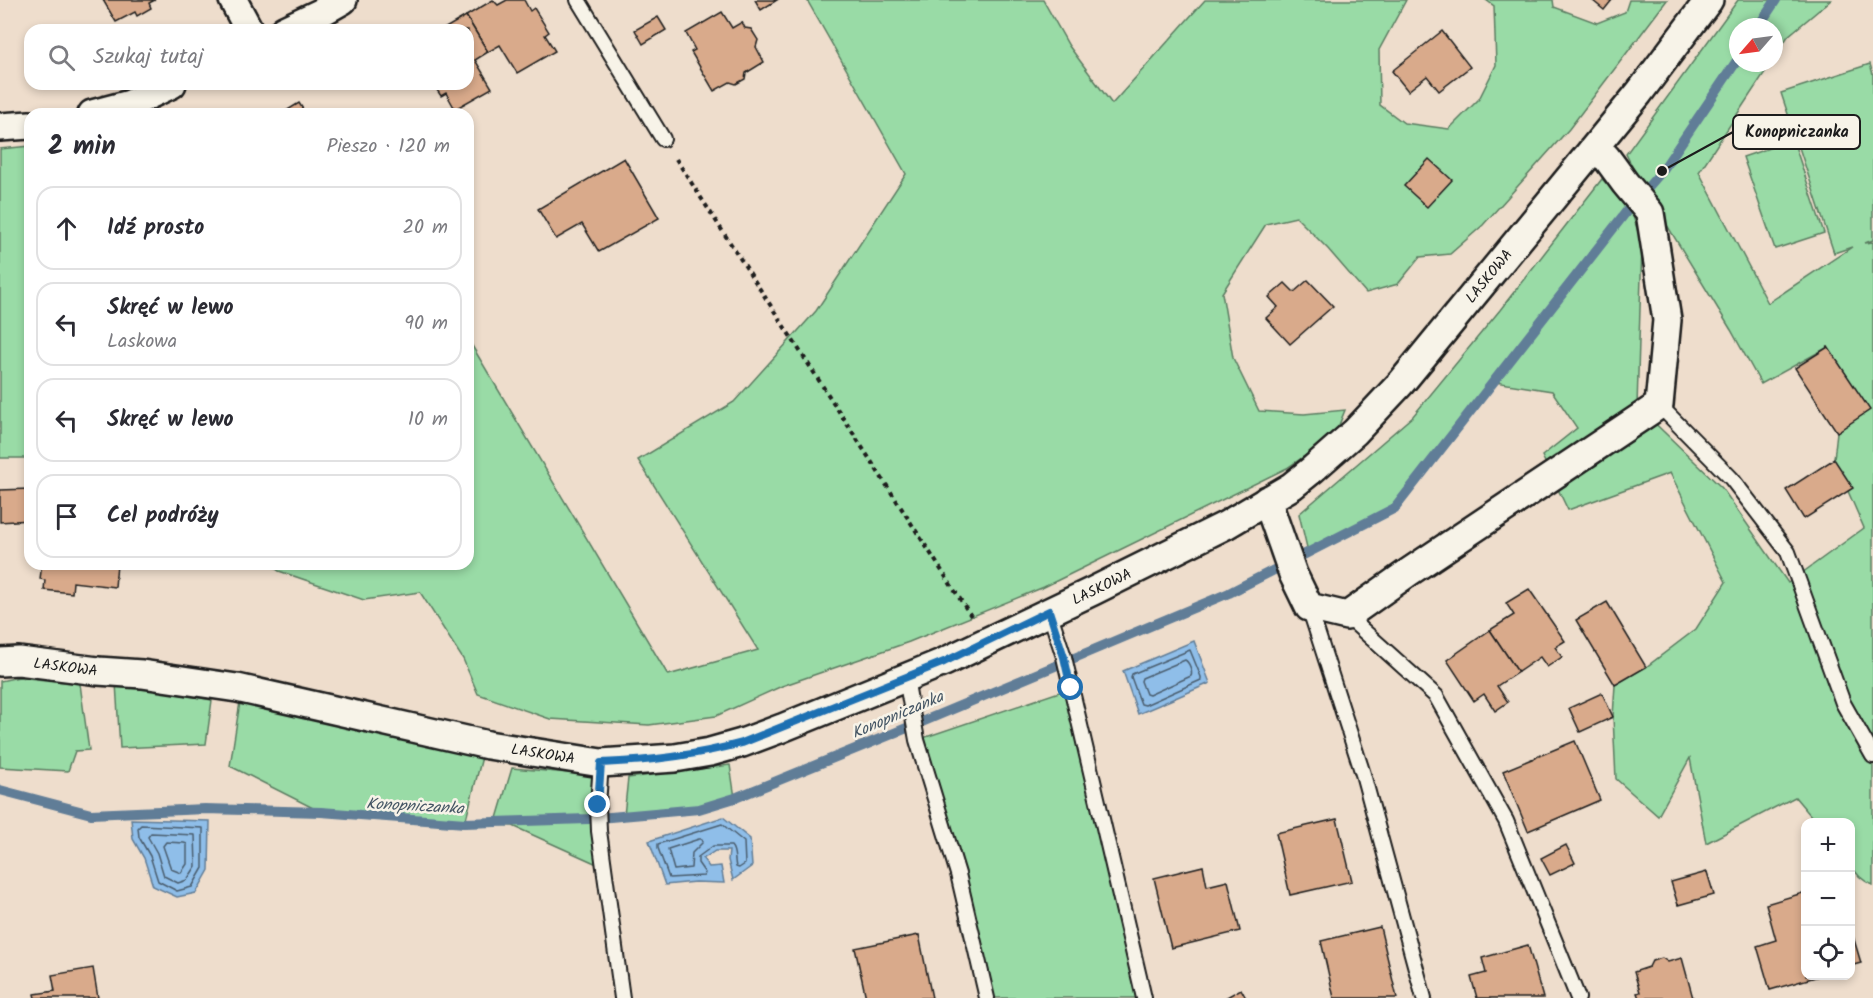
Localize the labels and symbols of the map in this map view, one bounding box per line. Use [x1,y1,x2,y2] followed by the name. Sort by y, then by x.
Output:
[1729,18,1783,72] north arrow
[1733,115,1860,149] callout: Konopniczanka
[1745,120,1849,145] text: Konopniczanka
[1460,244,1519,309] street label: LASKOWA
[1068,563,1136,612] street label: LASKOWA
[32,652,99,684] street label: LASKOWA
[1057,674,1083,700] route start
[848,684,949,746] water label: Konopniczanka
[509,738,577,772] street label: LASKOWA
[365,791,466,822] water label: Konopniczanka
[584,791,610,817] route end

